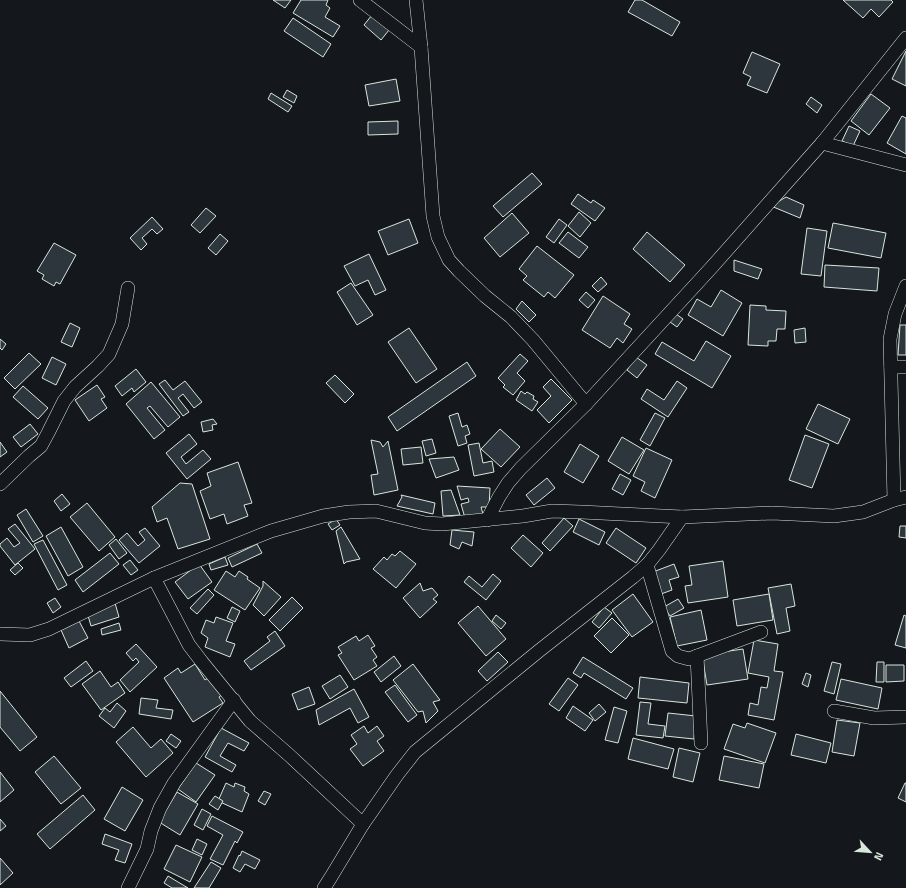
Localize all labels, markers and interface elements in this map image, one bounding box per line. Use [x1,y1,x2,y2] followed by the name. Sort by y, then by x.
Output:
[850,832,890,872] north arrow
[870,849,888,863] text: N

